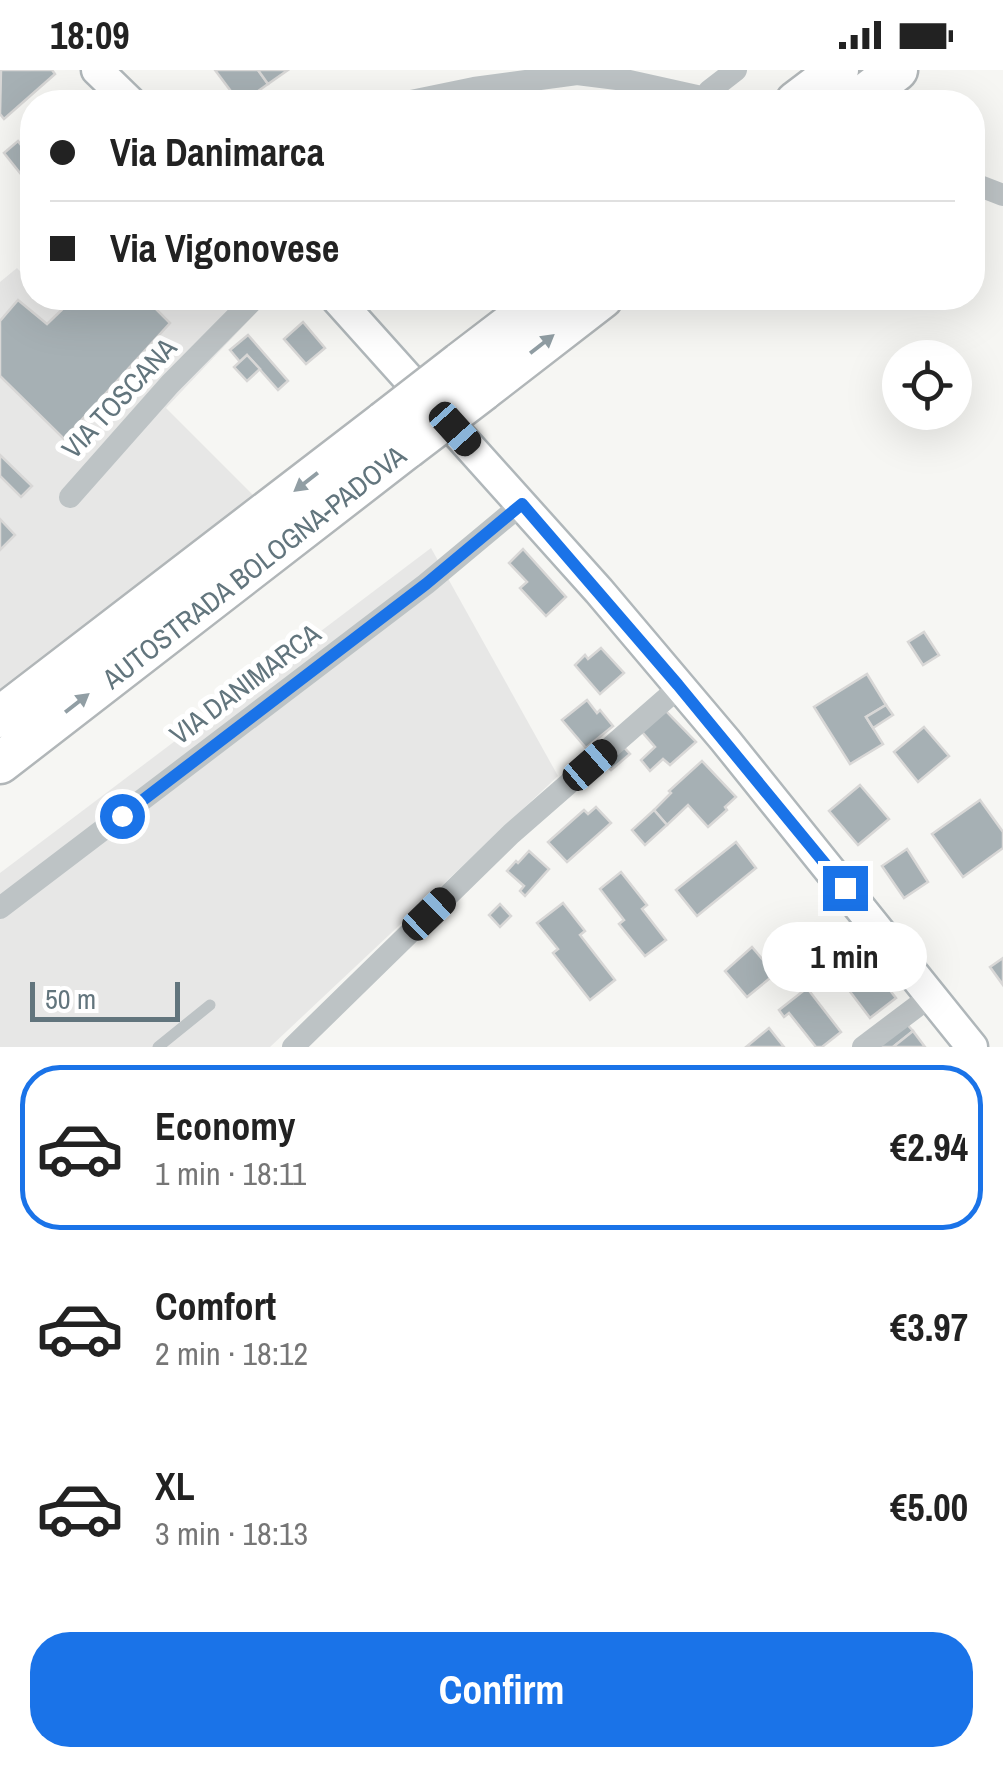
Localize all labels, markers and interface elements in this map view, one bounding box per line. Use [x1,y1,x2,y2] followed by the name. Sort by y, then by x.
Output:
[50,10,130,61] text: 18:09
[110,127,324,178] text: Via Danimarca
[110,223,339,274] text: Via Vigonovese
[53,329,185,467] street label: VIA TOSCANA
[529,333,555,354] one-way arrow
[882,340,972,430] map controls
[882,340,972,430] button: locate
[424,397,486,461] car
[94,436,414,698] street label: AUTOSTRADA BOLOGNA-PADOVA
[293,471,319,491] one-way arrow
[162,614,329,753] street label: VIA DANIMARCA
[64,693,90,714] one-way arrow
[558,734,622,796] car
[100,794,145,839] route start
[823,866,868,911] route end
[397,882,461,946] car
[762,923,928,993] callout: 1 min
[810,935,879,978] text: 1 min
[30,977,180,1021] scale bar
[45,980,96,1018] text: 50 m
[155,1101,295,1152] text: Economy
[35,1103,125,1193] icon: car
[890,1122,968,1173] text: €2.94
[155,1152,306,1195] text: 1 min · 18:11
[155,1281,276,1332] text: Comfort
[35,1283,125,1373] icon: car
[890,1302,968,1353] text: €3.97
[155,1332,308,1375] text: 2 min · 18:12
[155,1461,195,1512] text: XL
[35,1463,125,1553] icon: car
[890,1482,968,1533] text: €5.00
[155,1512,308,1555] text: 3 min · 18:13
[30,1632,973,1747] button: Confirm

